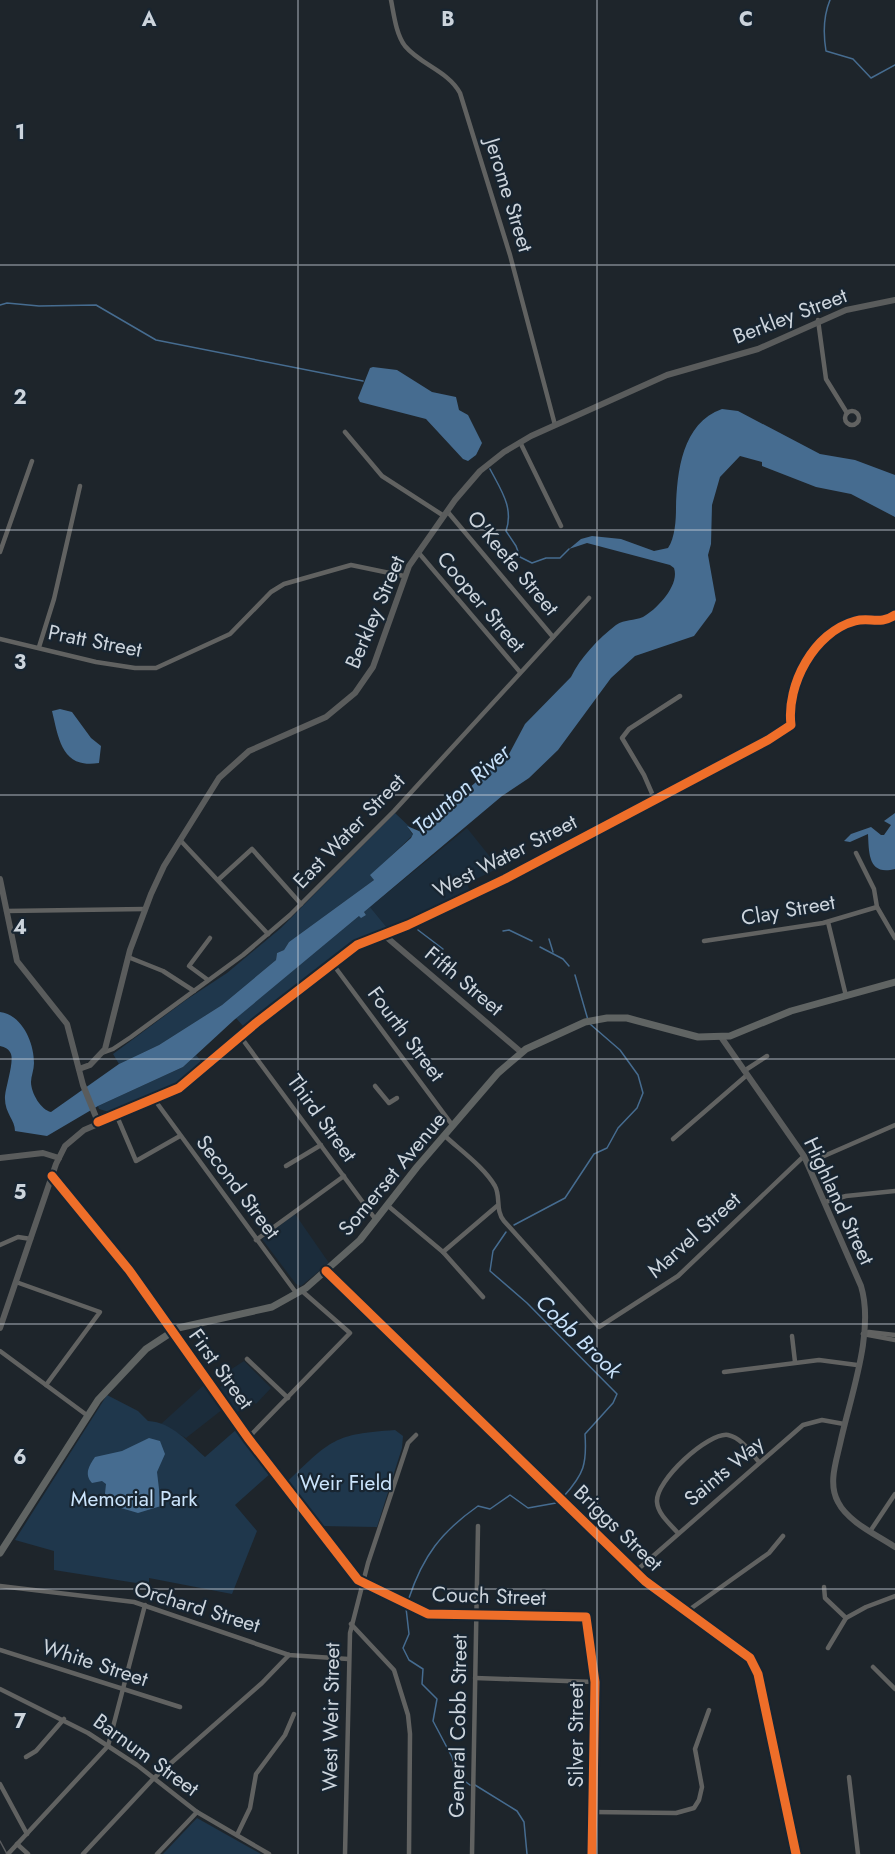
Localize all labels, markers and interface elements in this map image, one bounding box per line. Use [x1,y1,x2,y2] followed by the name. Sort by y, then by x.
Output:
[141,5,157,34] text: A
[441,5,455,34] text: B
[739,5,753,34] text: C
[15,118,25,147] text: 1
[477,131,541,256] street label: Jerome Street
[729,281,851,351] street label: Berkley Street
[13,383,27,412] text: 2
[460,504,566,622] street label: O'Keefe Street
[430,545,532,659] street label: Cooper Street
[338,551,412,673] street label: Berkley Street
[46,617,144,665] street label: Pratt Street
[14,648,26,677] text: 3
[405,735,518,842] water label: Taunton River
[286,767,412,895] street label: East Water Street
[428,807,582,905] street label: West Water Street
[739,887,837,933] street label: Clay Street
[13,913,27,942] text: 4
[418,939,510,1023] street label: Fifth Street
[360,980,452,1088] street label: Fourth Street
[280,1068,364,1168] street label: Third Street
[331,1105,453,1242] street label: Somerset Avenue
[189,1129,287,1245] street label: Second Street
[796,1132,882,1270] street label: Highland Street
[14,1178,27,1207] text: 5
[641,1185,747,1285] street label: Marvel Street
[529,1287,630,1386] water label: Cobb Brook
[182,1323,260,1415] street label: First Street
[678,1428,771,1513] street label: Saints Way
[13,1443,27,1472] text: 6
[300,1468,392,1498] park label: Weir Field
[567,1478,669,1578] street label: Briggs Street
[71,1484,198,1514] park label: Memorial Park
[130,1574,264,1640] street label: Orchard Street
[431,1579,547,1613] street label: Couch Street
[38,1632,152,1694] street label: White Street
[441,1634,475,1818] street label: General Cobb Street
[315,1642,347,1792] street label: West Weir Street
[561,1682,591,1788] street label: Silver Street
[87,1706,205,1804] street label: Barnum Street
[14,1707,27,1736] text: 7

